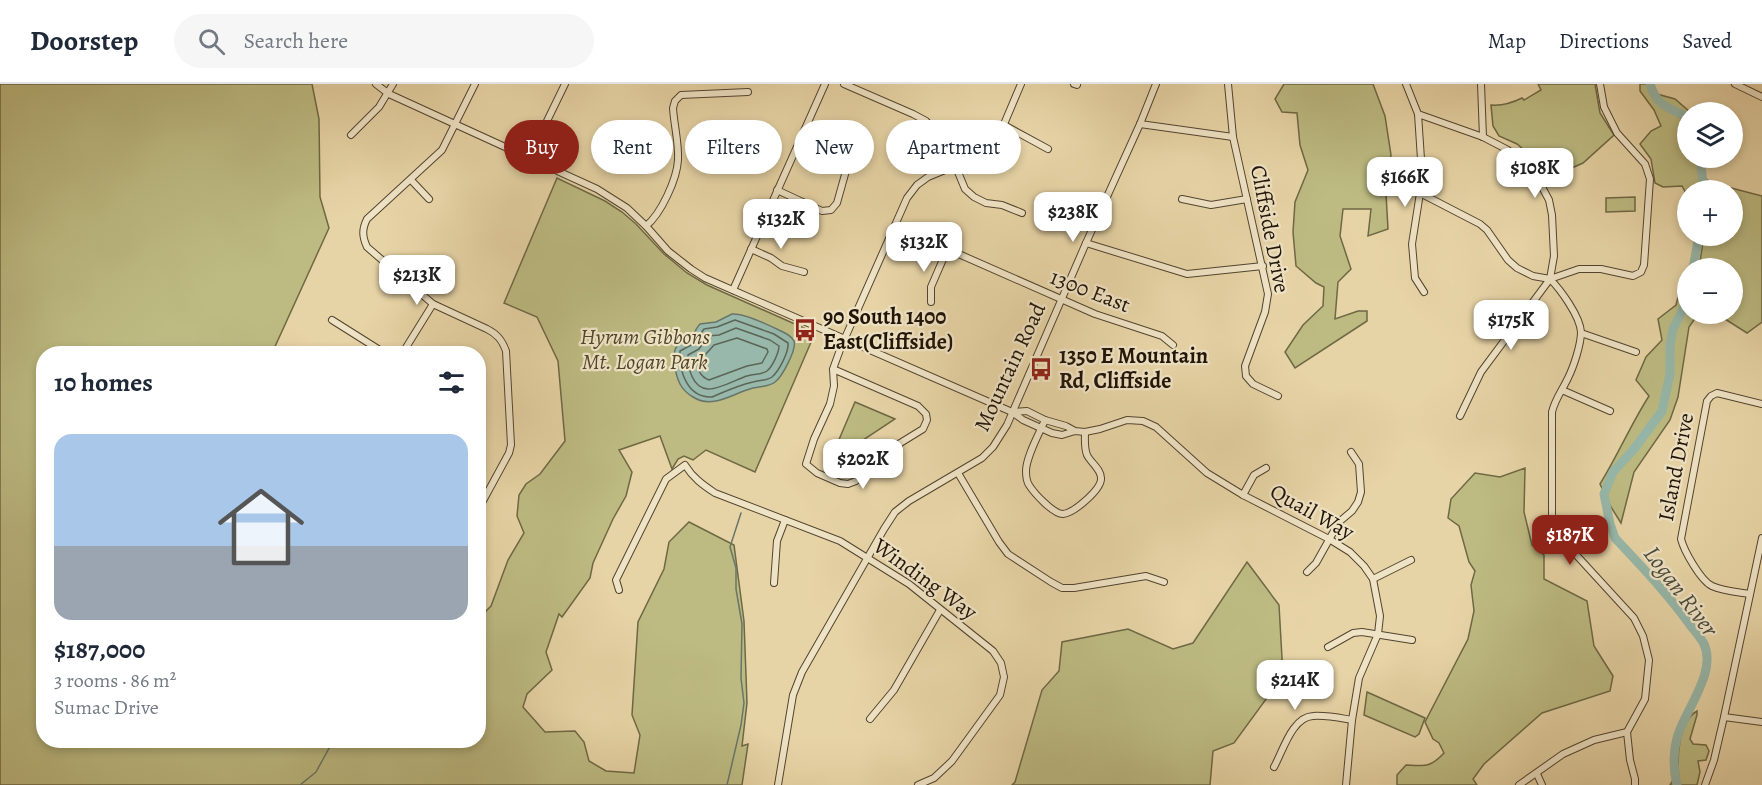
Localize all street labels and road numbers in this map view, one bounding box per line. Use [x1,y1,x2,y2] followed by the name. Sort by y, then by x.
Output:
[1243,162,1297,296] street label: Cliffside Drive
[1046,262,1134,320] street label: 1300 East
[967,297,1053,436] street label: Mountain Road
[1651,410,1701,524] street label: Island Drive
[1265,477,1360,547] street label: Quail Way
[866,531,983,627] street label: Winding Way

